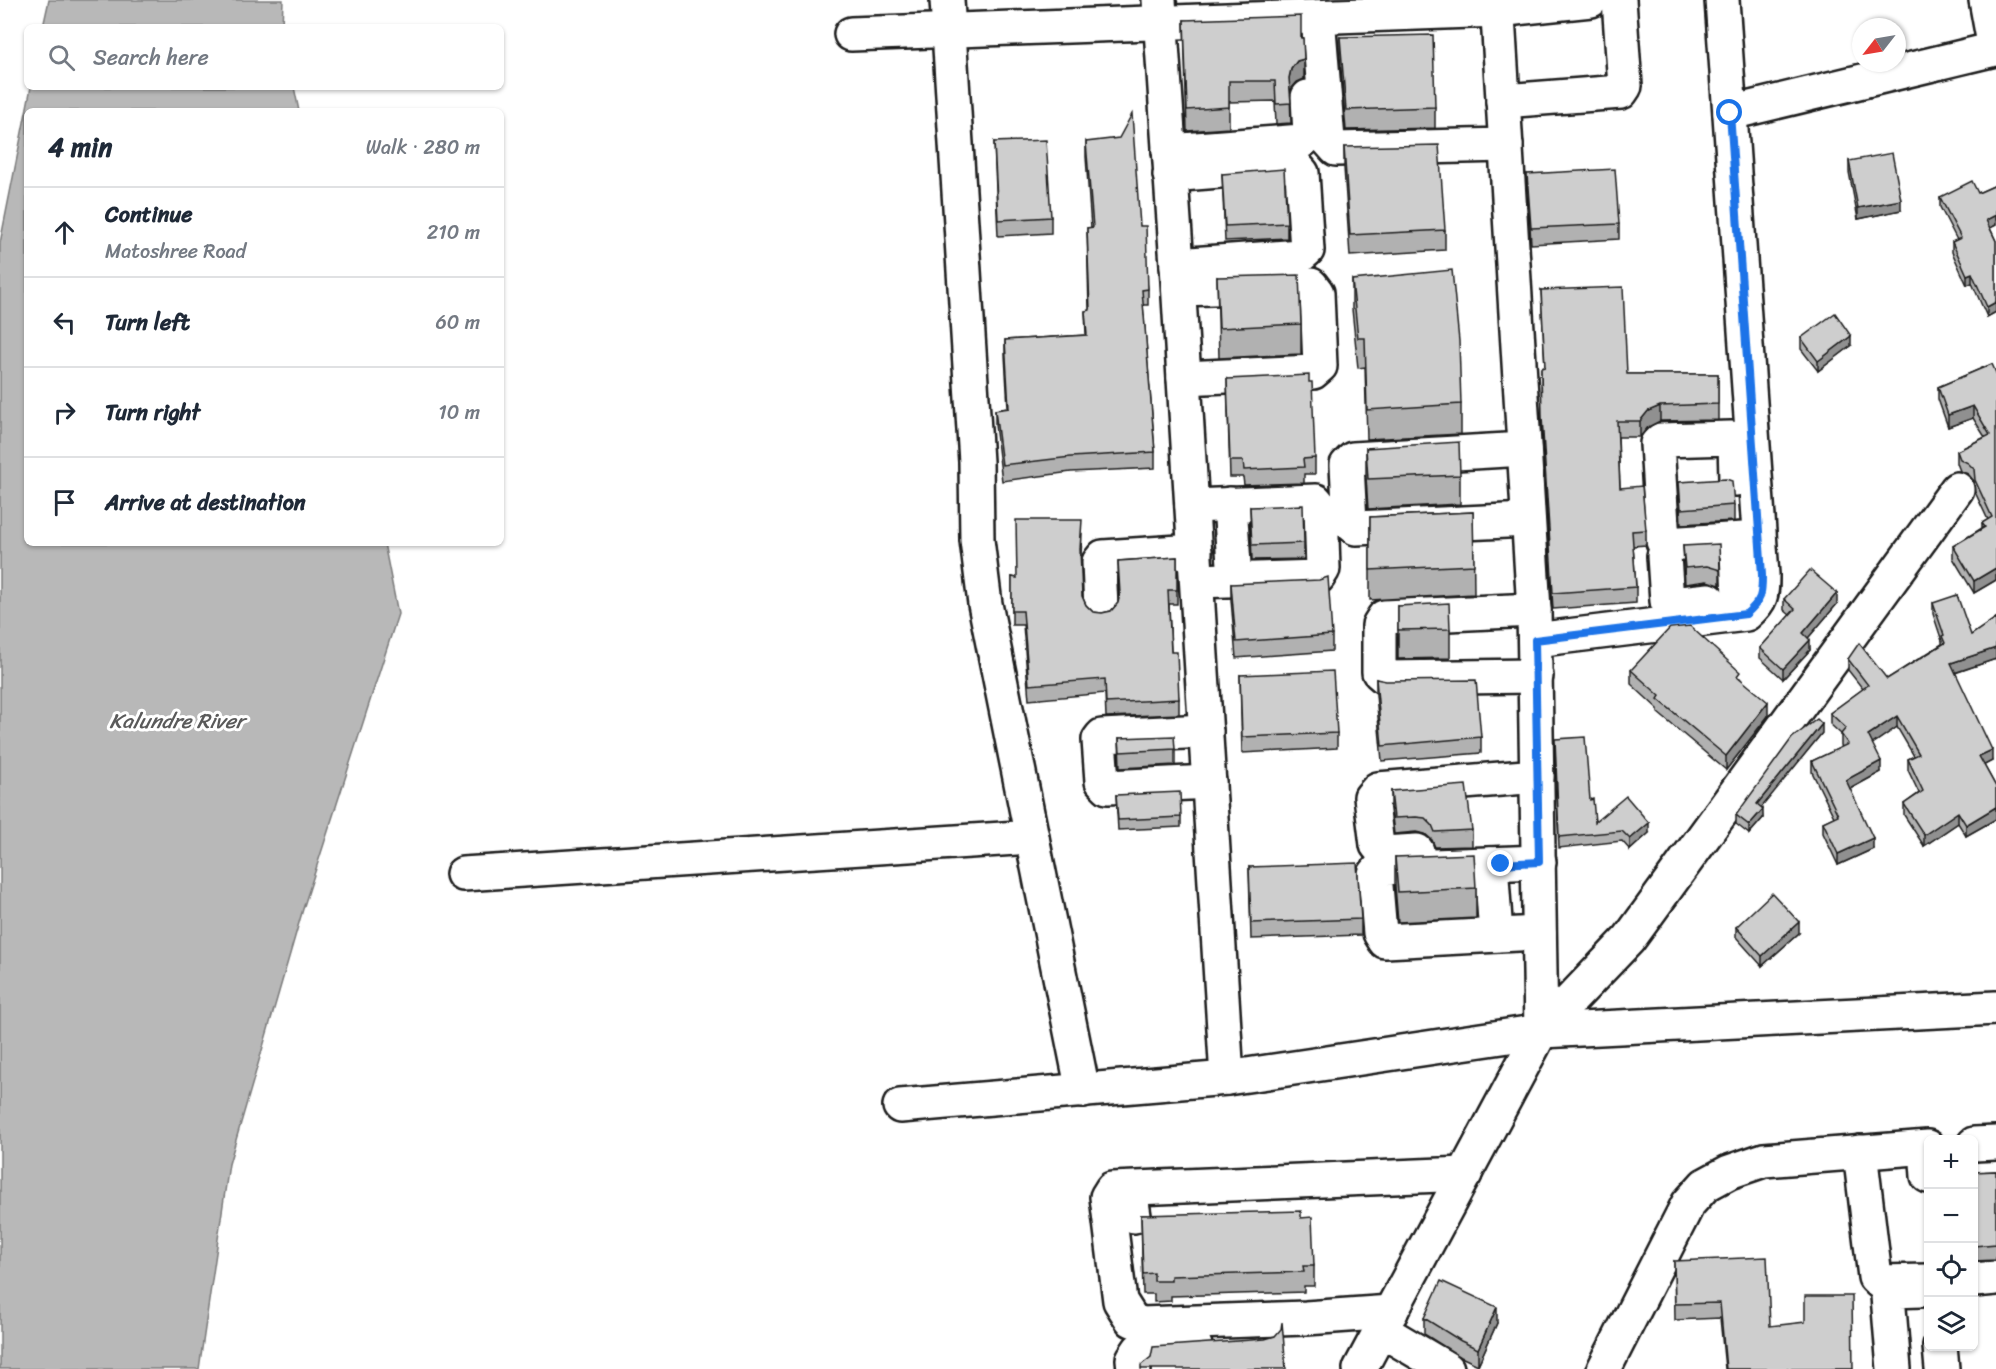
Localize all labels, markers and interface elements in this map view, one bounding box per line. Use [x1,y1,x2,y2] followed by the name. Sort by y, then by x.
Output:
[1852,18,1906,72] north arrow
[24,24,504,90] search box
[93,38,209,77] text: Search here
[45,41,78,74] icon: search
[1716,99,1742,125] route start
[48,124,112,170] text: 4 min
[366,130,480,165] text: Walk · 280 m
[105,195,193,234] text: Continue
[427,215,480,250] text: 210 m
[48,216,81,249] icon: ahead
[105,234,246,269] text: Matoshree Road
[105,303,190,342] text: Turn left
[435,305,480,340] text: 60 m
[48,306,81,339] icon: left
[105,393,200,432] text: Turn right
[438,395,480,430] text: 10 m
[48,396,81,429] icon: right
[105,483,306,522] text: Arrive at destination
[48,486,81,519] icon: arrive
[110,702,248,740] water label: Kalundre River
[1487,850,1513,876] route end
[1924,1135,1978,1351] map controls
[1924,1135,1978,1189] button: +
[1924,1189,1978,1243] button: −
[1924,1243,1978,1297] button: locate
[1924,1297,1978,1351] button: layers

